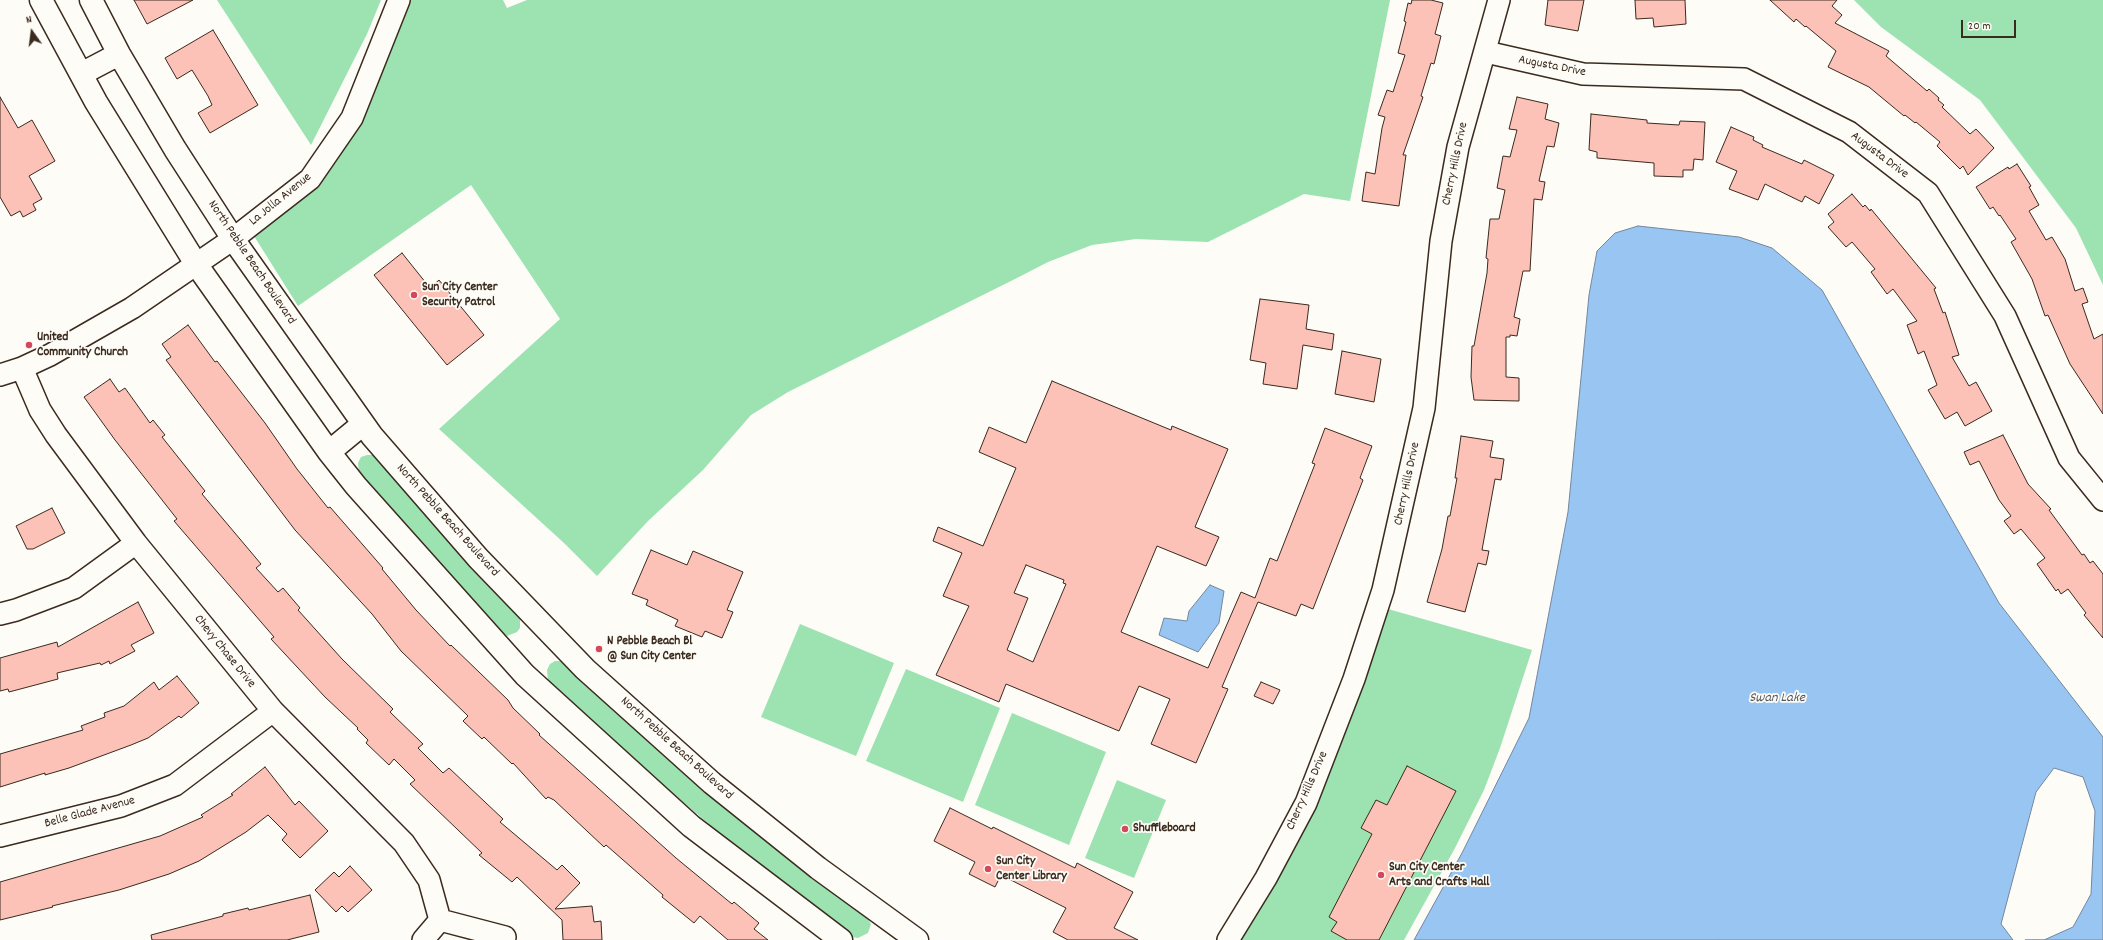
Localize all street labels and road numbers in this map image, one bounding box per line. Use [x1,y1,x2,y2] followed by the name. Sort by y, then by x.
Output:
[1517,53,1587,81] street label: Augusta Drive
[1440,121,1472,207] street label: Cherry Hills Drive
[1847,129,1911,183] street label: Augusta Drive
[247,170,315,230] street label: La Jolla Avenue
[204,198,298,328] street label: North Pebble Beach Boulevard
[1392,441,1424,527] street label: Cherry Hills Drive
[392,461,502,581] street label: North Pebble Beach Boulevard
[190,612,258,692] street label: Chevy Chase Drive
[616,694,736,804] street label: North Pebble Beach Boulevard
[1284,749,1332,833] street label: Cherry Hills Drive
[43,793,137,833] street label: Belle Glade Avenue

